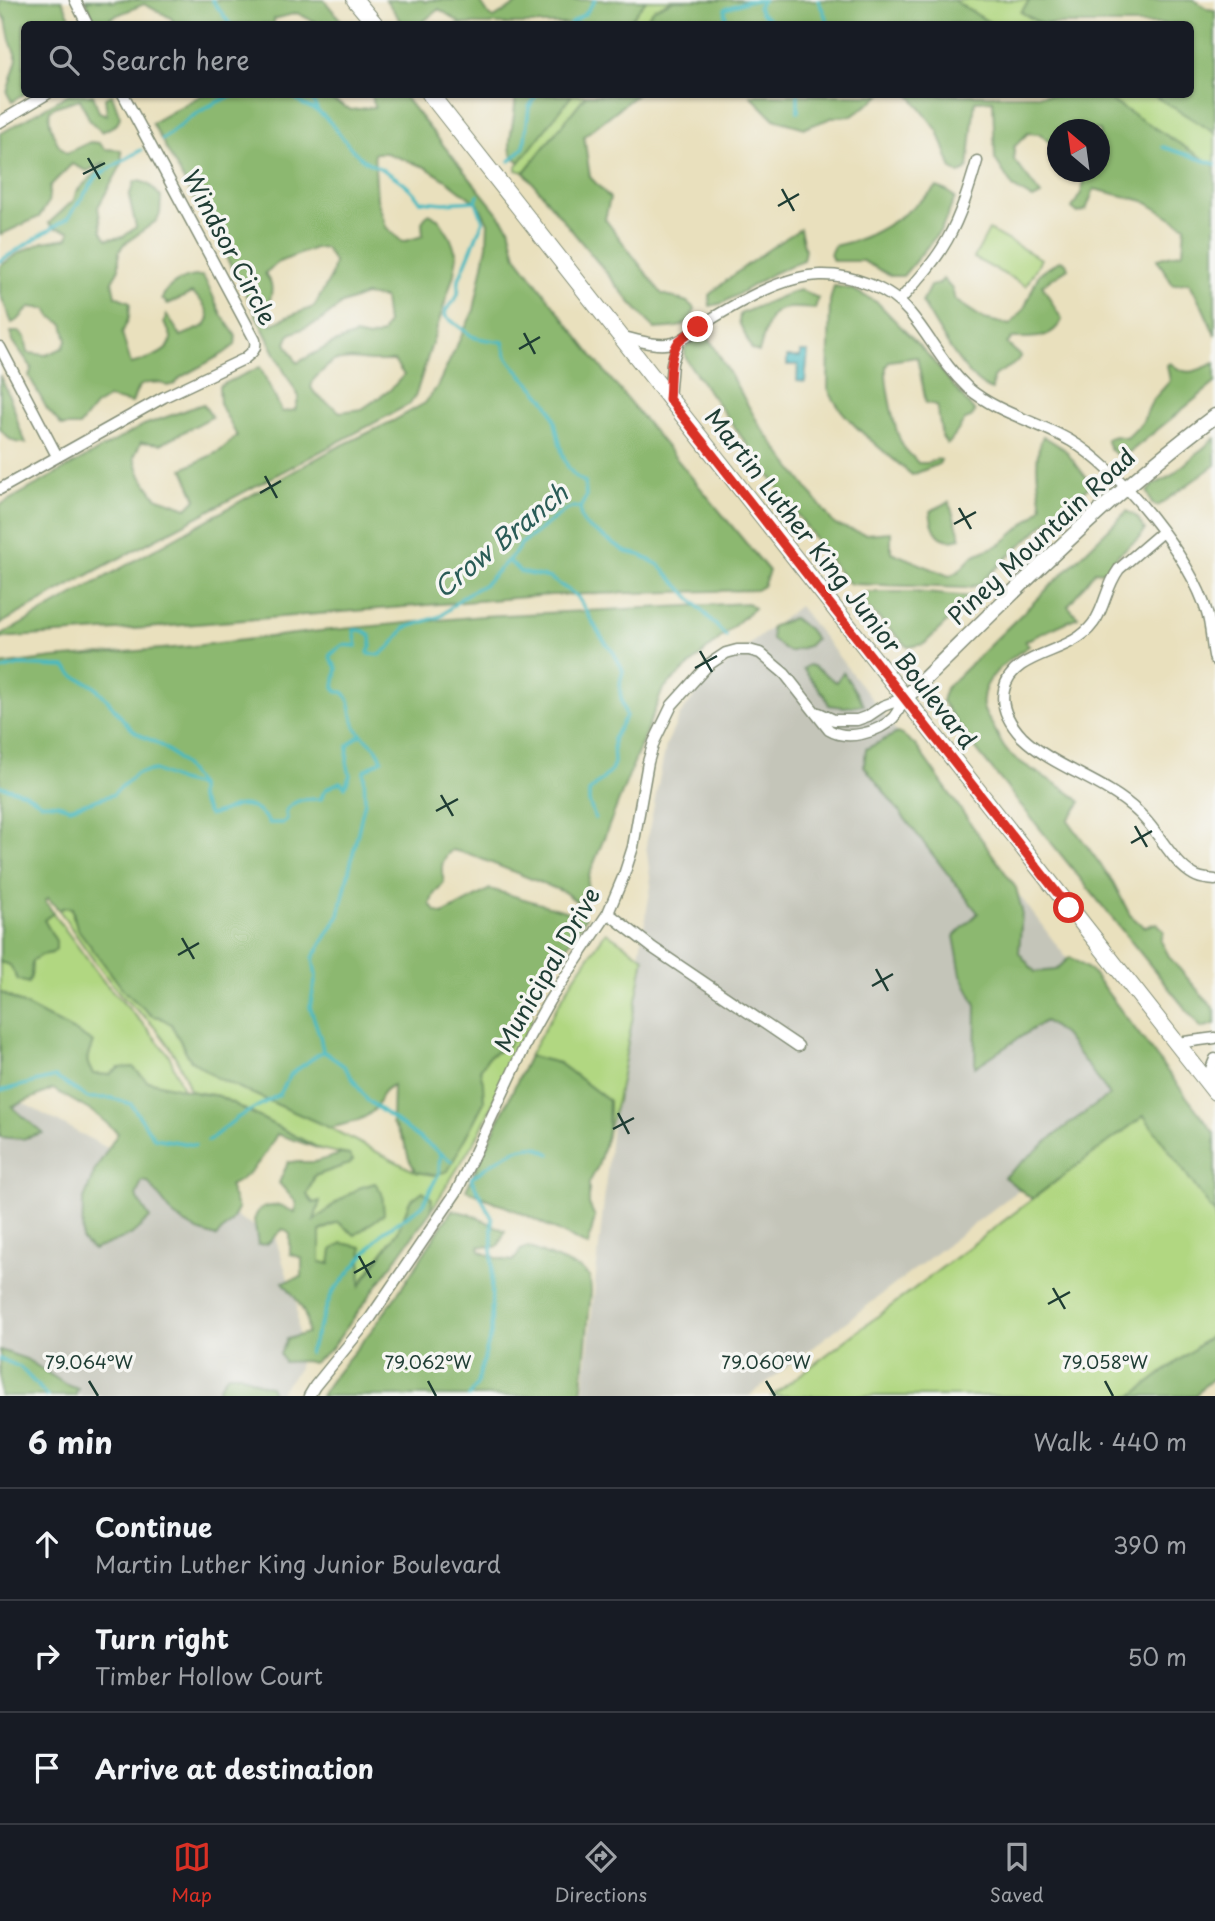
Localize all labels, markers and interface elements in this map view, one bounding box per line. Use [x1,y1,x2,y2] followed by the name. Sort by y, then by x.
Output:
[21,21,1194,98] search box
[101,40,250,79] text: Search here
[45,41,83,79] icon: search
[1047,119,1110,182] north arrow
[175,163,287,331] street label: Windsor Circle
[682,311,713,342] route end
[697,400,986,756] street label: Martin Luther King Junior Boulevard
[939,439,1143,632] street label: Piney Mountain Road
[424,473,576,606] water label: Crow Branch
[484,880,608,1058] street label: Municipal Drive
[1053,892,1084,923] route start
[45,1348,133,1375] text: 79.064°W
[385,1348,472,1375] text: 79.062°W
[721,1348,811,1375] text: 79.060°W
[1062,1348,1149,1375] text: 79.058°W
[28,1419,113,1464] text: 6 min
[1034,1424,1187,1459] text: Walk · 440 m
[95,1507,212,1546] text: Continue
[28,1525,66,1563] icon: ahead
[1113,1527,1187,1562] text: 390 m
[95,1546,501,1581] text: Martin Luther King Junior Boulevard
[95,1619,229,1658] text: Turn right
[28,1637,66,1675] icon: right
[1127,1639,1187,1674] text: 50 m
[95,1658,323,1693] text: Timber Hollow Court
[28,1749,66,1787] icon: arrive
[95,1749,374,1788] text: Arrive at destination
[171,1838,212,1908] tab: Map
[555,1838,647,1908] tab: Directions
[990,1838,1044,1908] tab: Saved

